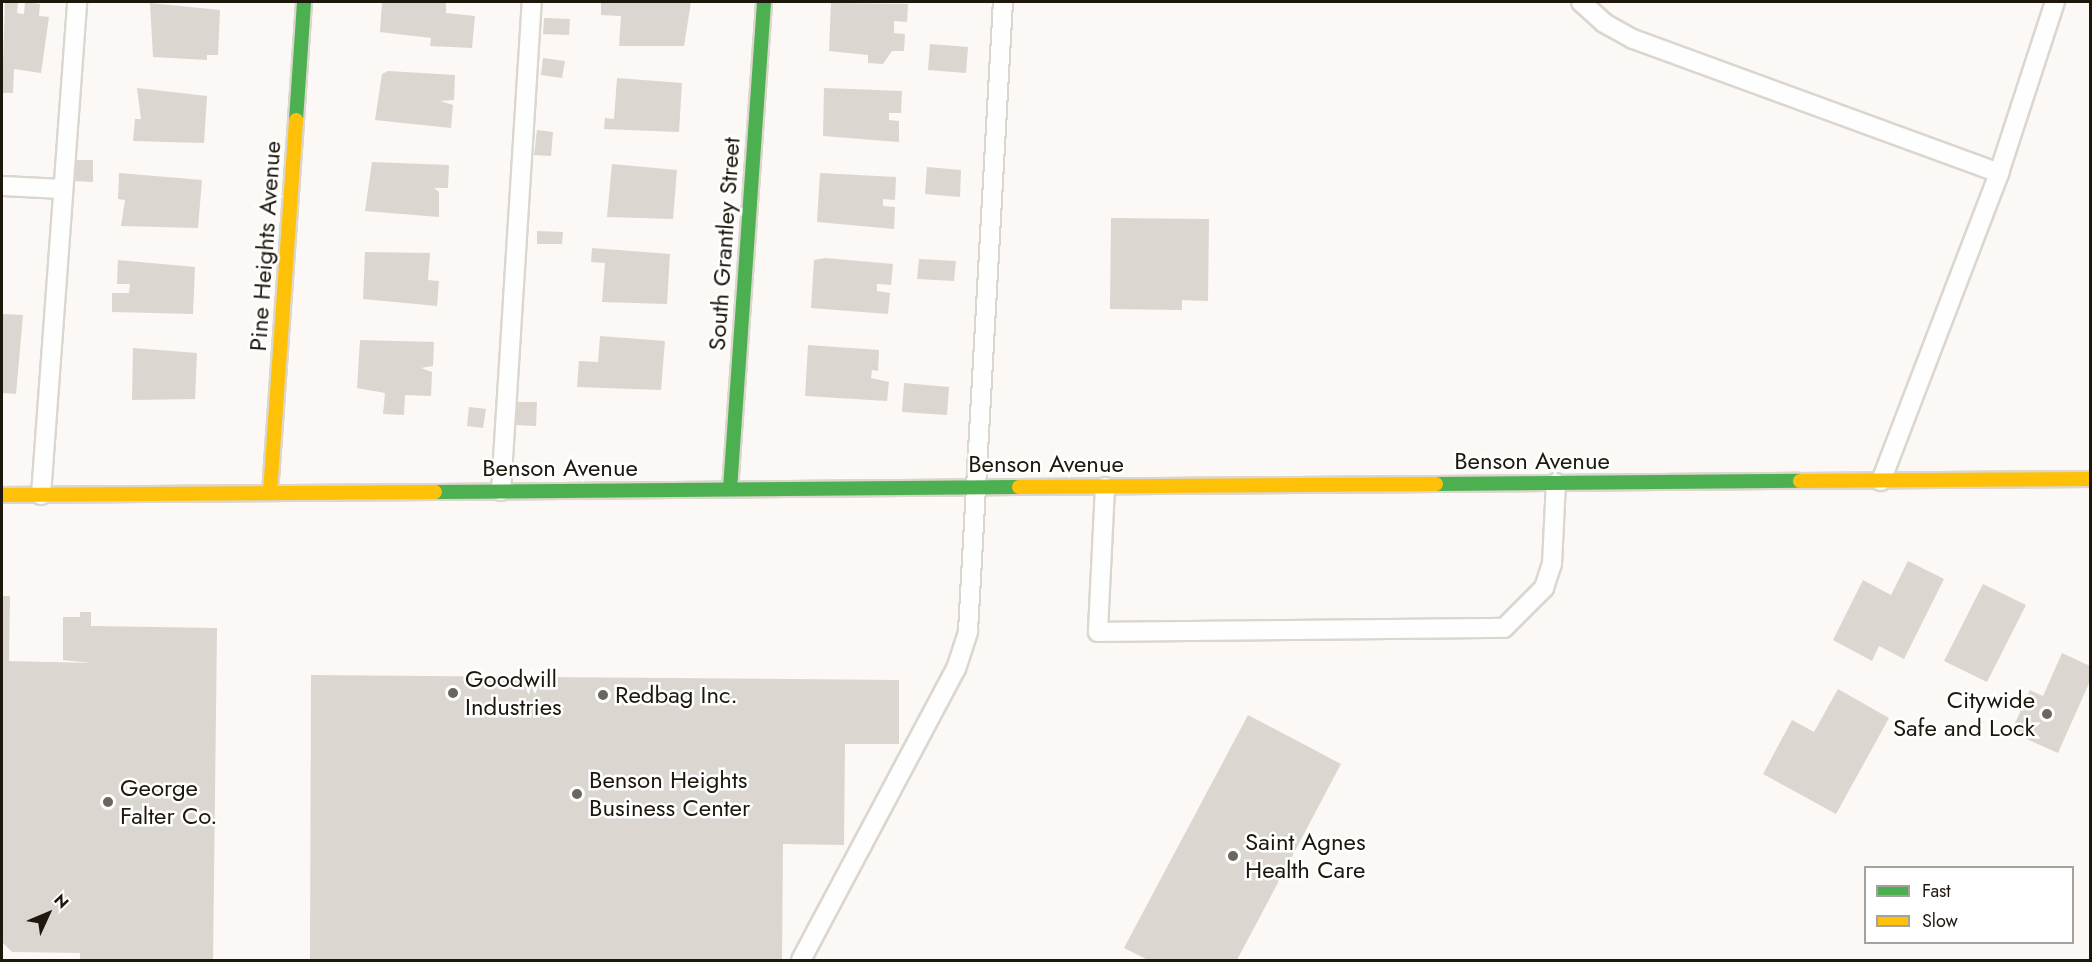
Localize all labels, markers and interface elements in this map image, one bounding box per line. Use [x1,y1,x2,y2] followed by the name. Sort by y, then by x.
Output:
[702,136,746,352] street label: South Grantley Street
[243,140,287,352] street label: Pine Heights Avenue
[1454,447,1610,475] street label: Benson Avenue
[968,450,1124,478] street label: Benson Avenue
[482,454,638,482] street label: Benson Avenue
[465,665,562,721] place label: Goodwill Industries
[615,681,738,709] place label: Redbag Inc.
[446,686,460,700] marker: Goodwill Industries
[1893,686,2035,742] place label: Citywide Safe and Lock
[596,688,610,702] marker: Redbag Inc.
[2040,707,2054,721] marker: Citywide Safe and Lock
[589,766,750,822] place label: Benson Heights Business Center
[120,774,217,830] place label: George Falter Co.
[570,787,584,801] marker: Benson Heights Business Center
[101,795,115,809] marker: George Falter Co.
[1245,828,1366,884] place label: Saint Agnes Health Care
[1226,849,1240,863] marker: Saint Agnes Health Care
[1864,866,2074,944] legend
[1922,878,1951,904] text: Fast
[18,884,78,944] north arrow
[49,889,74,914] text: N
[1922,908,1958,934] text: Slow

